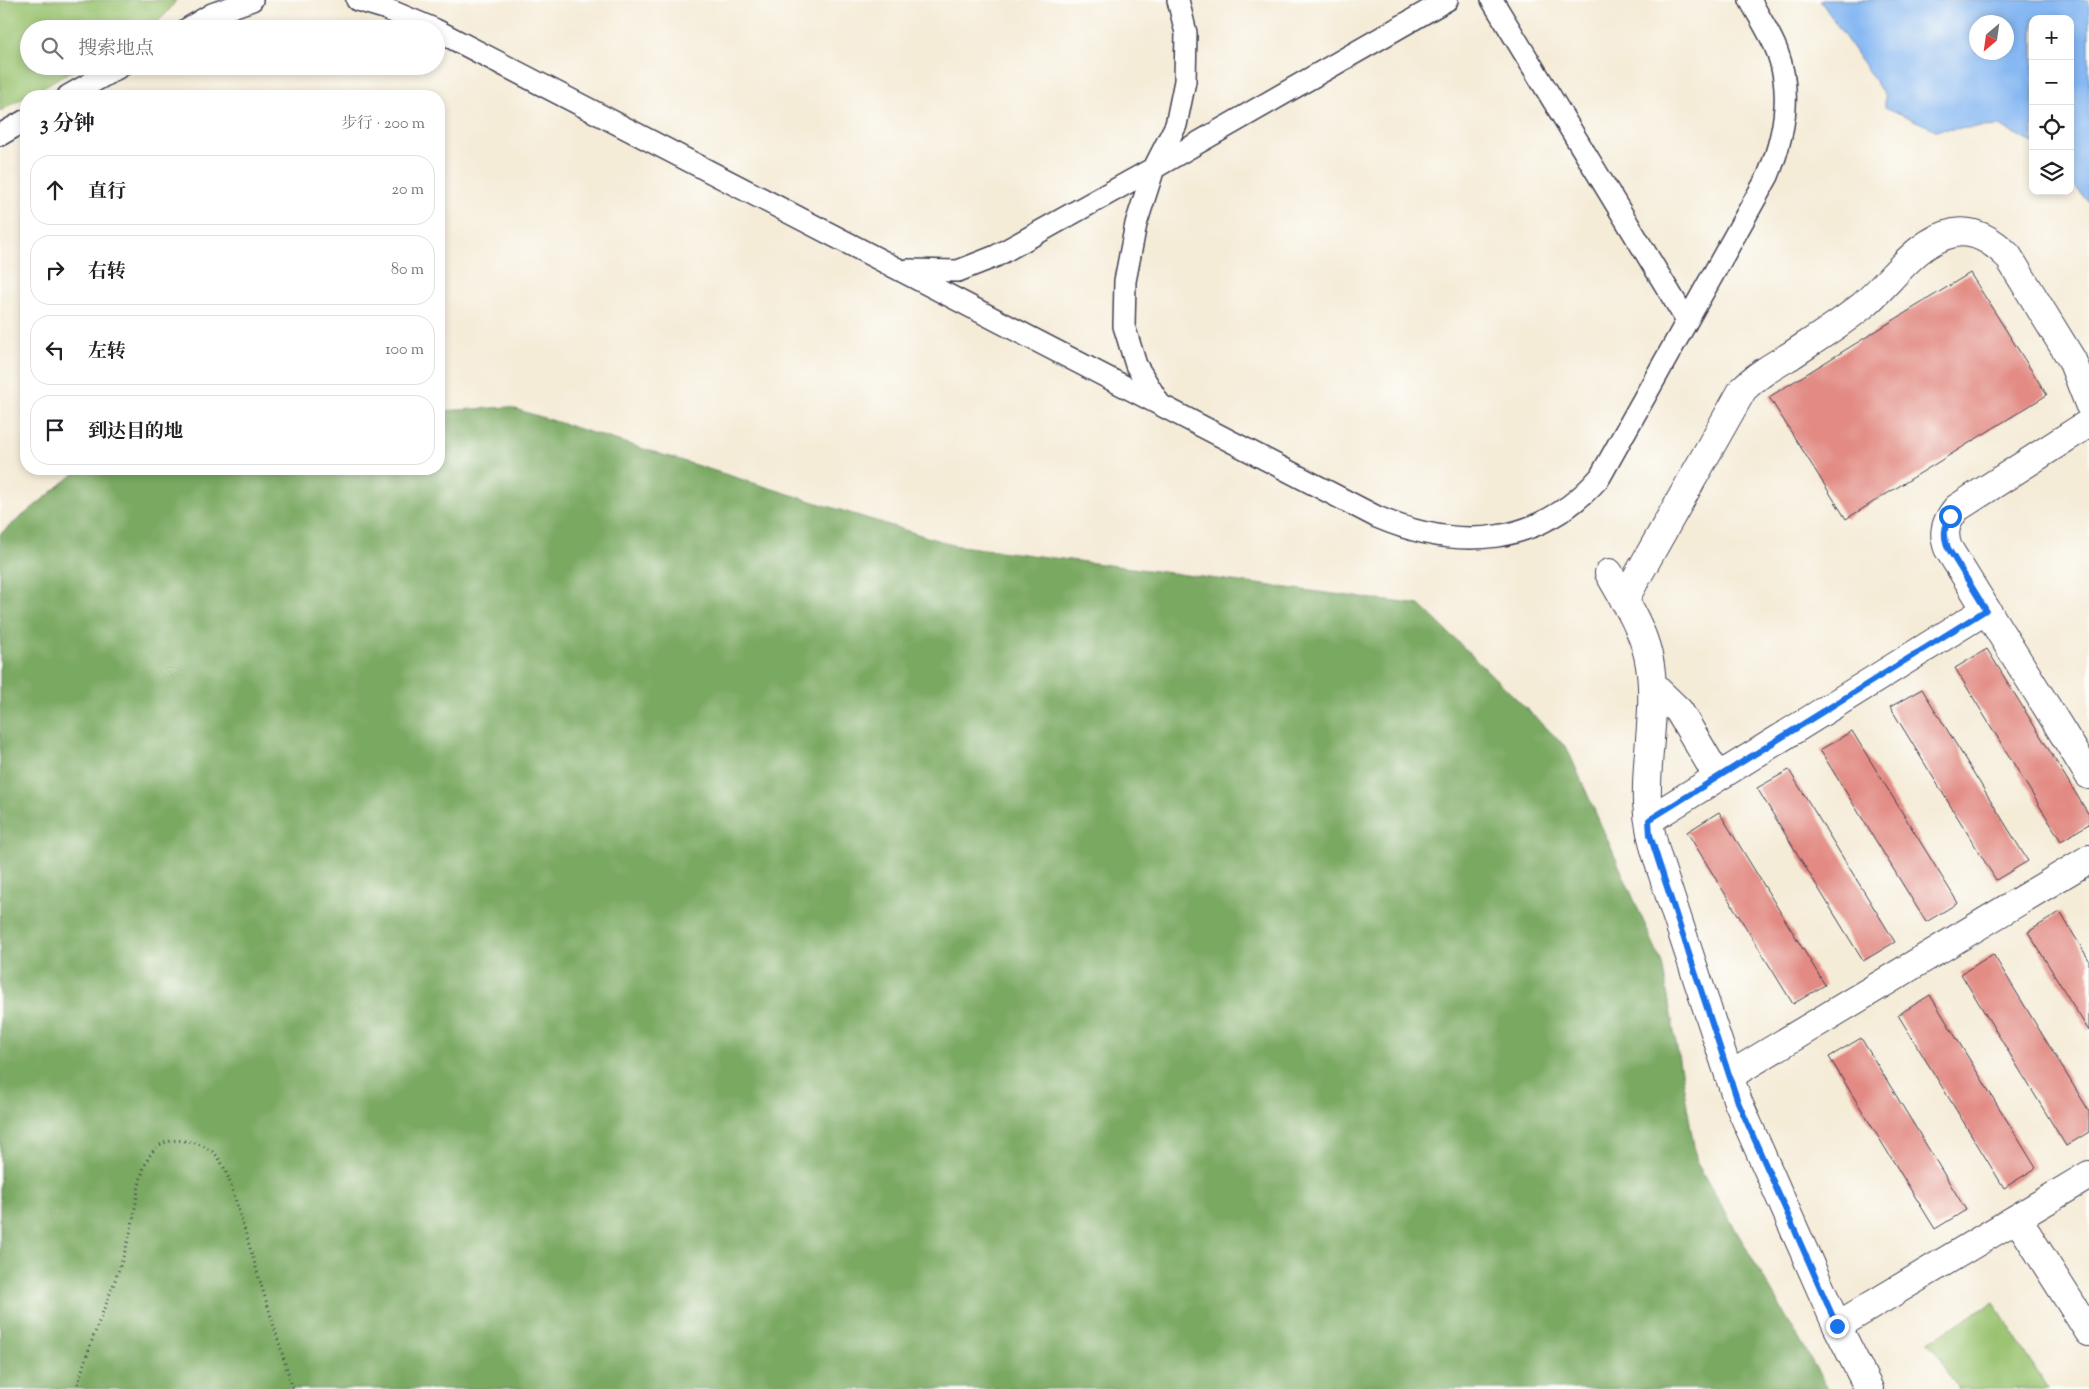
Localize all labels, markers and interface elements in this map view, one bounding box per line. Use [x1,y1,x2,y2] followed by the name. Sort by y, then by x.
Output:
[1969,15,2014,60] north arrow
[2029,15,2074,195] map controls
[2029,15,2074,60] button: +
[20,20,445,75] search box
[38,34,66,62] icon: search
[78,36,154,63] text: 搜索地点
[2029,60,2074,105] button: −
[2029,105,2074,150] button: locate
[40,110,95,140] text: 3 分钟
[341,113,425,136] text: 步行 · 200 m
[2029,150,2074,195] button: layers
[41,176,69,204] icon: ahead
[88,179,126,206] text: 直行
[391,179,424,202] text: 20 m
[41,256,69,284] icon: right
[88,259,126,286] text: 右转
[391,259,424,282] text: 80 m
[41,336,69,364] icon: left
[88,339,126,366] text: 左转
[385,339,424,362] text: 100 m
[41,416,69,444] icon: arrive
[88,419,183,446] text: 到达目的地
[1939,505,1962,528] route start
[1826,1315,1849,1338] route end

